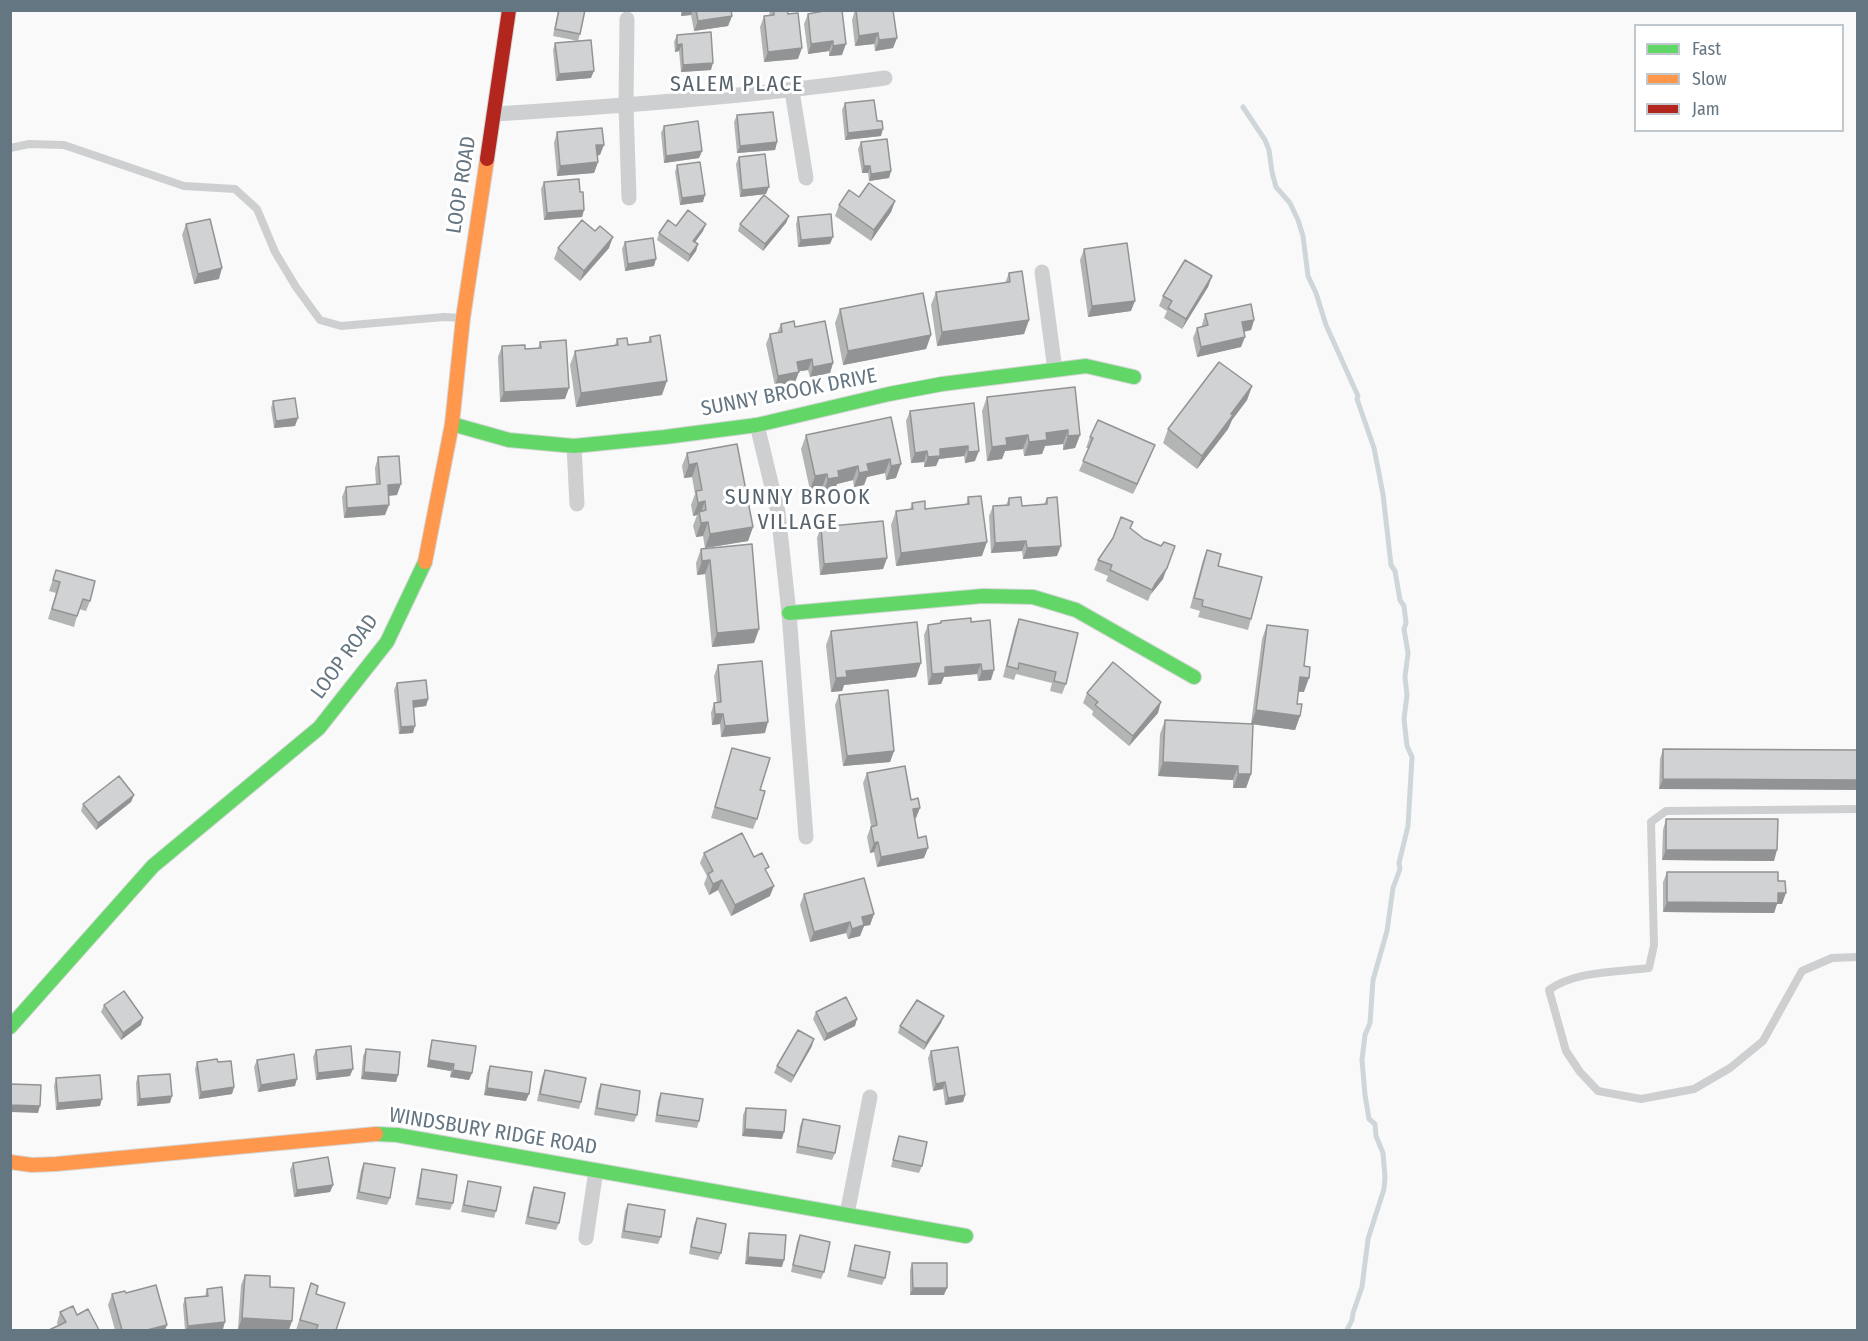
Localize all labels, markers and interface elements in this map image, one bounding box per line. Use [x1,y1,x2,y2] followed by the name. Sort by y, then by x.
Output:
[1634,24,1844,132] legend
[1692,38,1721,60] text: Fast
[1692,68,1727,90] text: Slow
[670,72,804,98] district label: SALEM PLACE
[1692,98,1720,120] text: Jam
[442,135,482,235] street label: LOOP ROAD
[699,364,879,422] street label: SUNNY BROOK DRIVE
[725,485,871,536] district label: SUNNY BROOK VILLAGE
[306,610,384,704] street label: LOOP ROAD
[387,1103,599,1161] street label: WINDSBURY RIDGE ROAD

